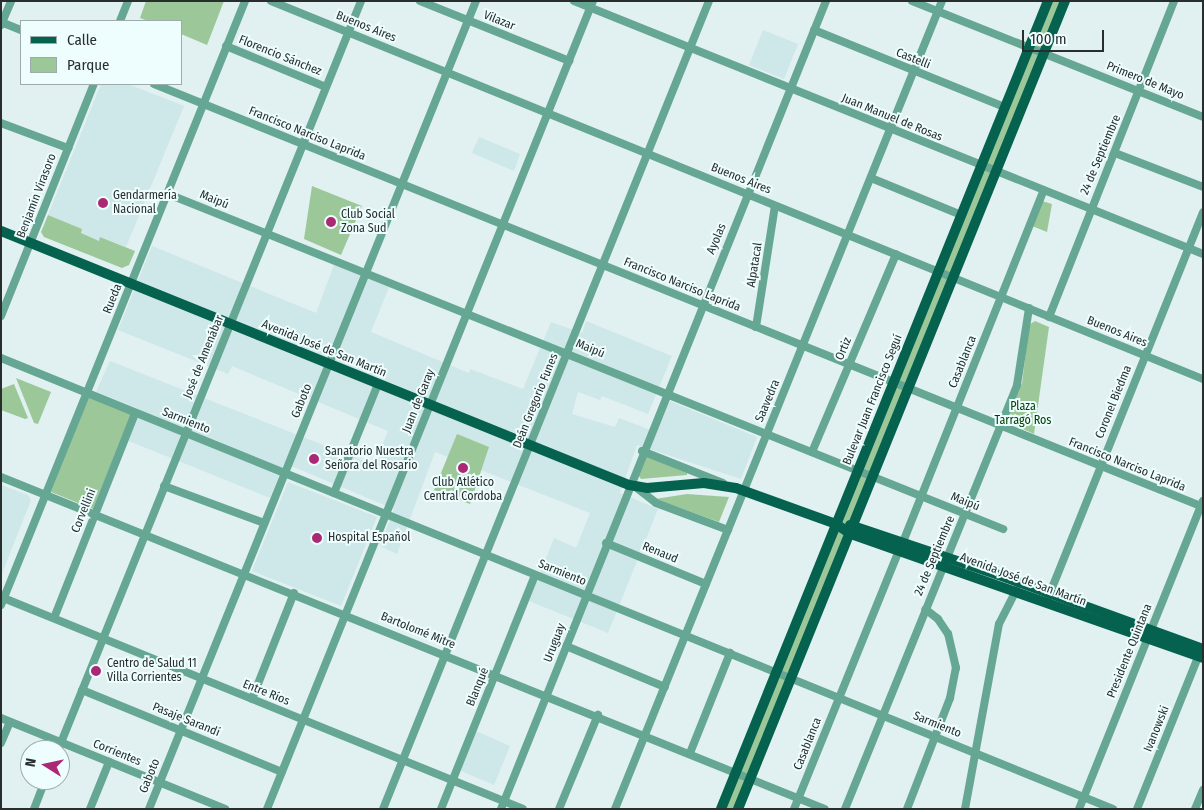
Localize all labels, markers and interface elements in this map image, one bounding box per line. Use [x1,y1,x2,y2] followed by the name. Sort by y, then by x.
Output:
[334,8,398,46] street label: Buenos Aires
[481,8,517,34] street label: Vilazar
[20,20,182,85] legend
[1024,20,1106,52] scale bar
[1030,30,1067,48] text: 100 m
[67,31,97,49] text: Calle
[236,33,324,79] street label: Florencio Sánchez
[894,46,932,72] street label: Castelli
[67,56,110,74] text: Parque
[1104,59,1186,103] street label: Primero de Mayo
[840,91,944,145] street label: Juan Manuel de Rosas
[247,104,367,164] street label: Francisco Narciso Laprida
[1078,113,1124,197] street label: 24 de Septiembre
[14,152,60,240] street label: Benjamín Virasoro
[709,160,773,198] street label: Buenos Aires
[197,188,231,212] street label: Maipú
[113,189,177,217] place label: Gendarmería Nacional
[97,197,109,209] marker: Gendarmería Nacional
[341,208,395,236] place label: Club Social Zona Sud
[325,216,337,228] marker: Club Social Zona Sud
[704,221,730,257] street label: Ayolas
[744,242,766,288] street label: Alpatacal
[622,255,742,315] street label: Francisco Narciso Laprida
[101,282,125,316] street label: Rueda
[181,313,227,401] street label: José de Amenábar
[1085,313,1149,351] street label: Buenos Aires
[259,317,389,381] street label: Avenida José de San Martín
[840,333,906,467] street label: Bulevar Juan Francisco Seguí
[946,334,980,390] street label: Casablanca
[833,335,855,363] street label: Ortiz
[573,337,607,361] street label: Maipú
[510,351,562,451] street label: Deán Gregorio Funes
[1093,363,1135,441] street label: Coronel Biedma
[400,367,438,435] street label: Juan de Garay
[753,378,783,424] street label: Saavedra
[289,382,315,420] street label: Gaboto
[995,400,1051,428] park label: Plaza Tarragó Ros
[160,405,212,437] street label: Sarmiento
[1067,435,1187,495] street label: Francisco Narciso Laprida
[325,445,417,473] place label: Sanatorio Nuestra Señora del Rosario
[307,452,321,466] marker: Sanatorio Nuestra Señora del Rosario
[457,462,469,474] marker: Club Atlético Central Cordoba
[424,476,502,504] place label: Club Atlético Central Cordoba
[69,487,99,535] street label: Corvellini
[948,490,982,514] street label: Maipú
[912,514,958,598] street label: 24 de Septiembre
[310,531,324,545] marker: Hospital Español
[328,531,410,545] place label: Hospital Español
[640,539,680,567] street label: Renaud
[958,550,1088,610] street label: Avenida José de San Martín
[536,557,588,589] street label: Sarmiento
[1105,602,1155,700] street label: Presidente Quintana
[379,609,457,653] street label: Bartolomé Mitre
[541,622,569,664] street label: Uruguay
[107,657,197,685] place label: Centro de Salud 11 Villa Corrientes
[89,664,103,678] marker: Centro de Salud 11 Villa Corrientes
[464,666,492,708] street label: Blanqué
[240,677,292,709] street label: Entre Ríos
[150,700,222,740] street label: Pasaje Sarandí
[1141,704,1173,754] street label: Ivanowski
[911,709,963,741] street label: Sarmiento
[791,716,825,772] street label: Casablanca
[91,737,143,769] street label: Corrientes
[20,740,70,790] north arrow
[22,757,40,768] text: N
[137,757,163,795] street label: Gaboto

